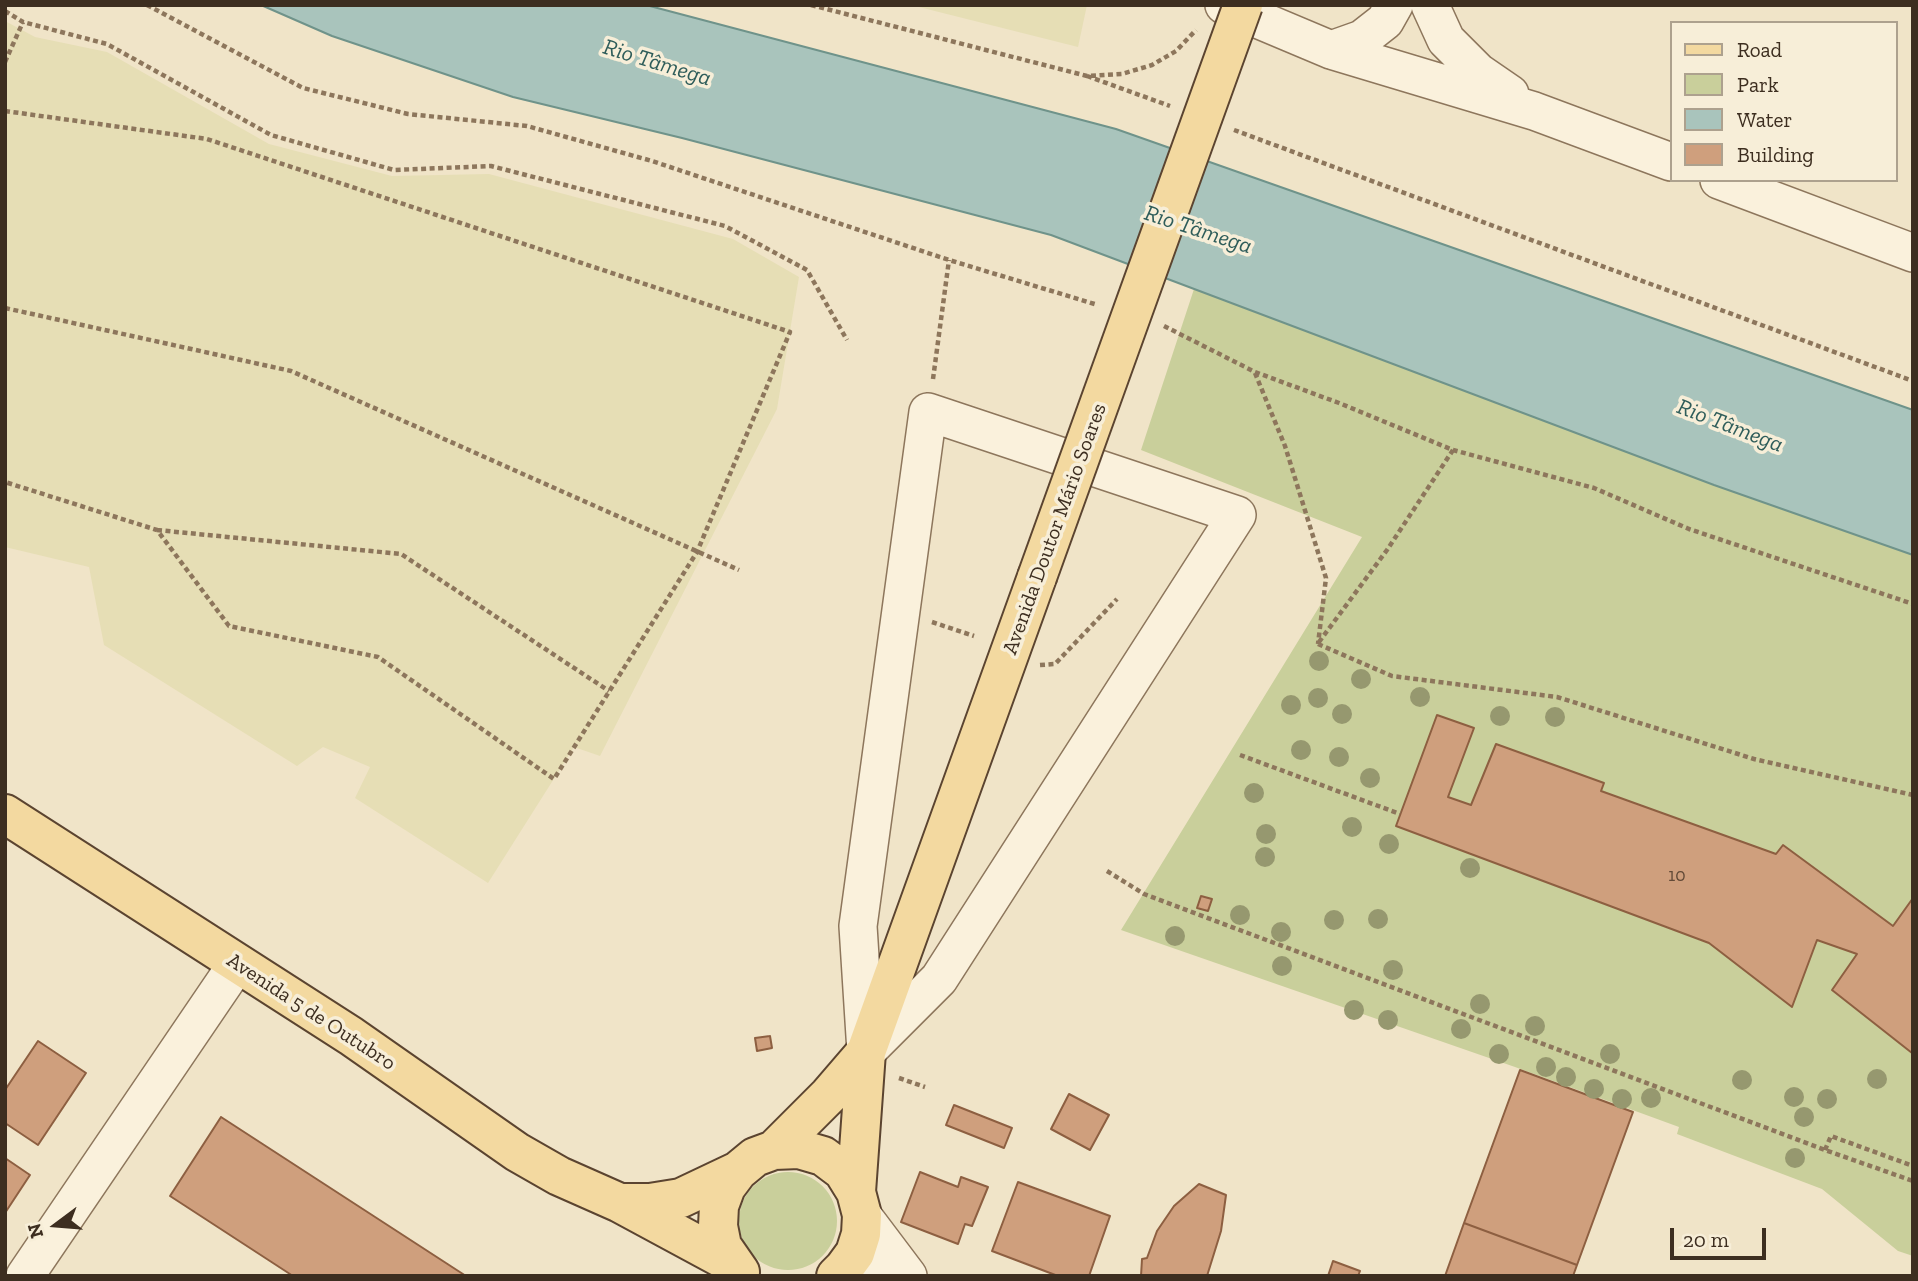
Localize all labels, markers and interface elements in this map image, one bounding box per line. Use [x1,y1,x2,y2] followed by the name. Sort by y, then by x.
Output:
[1670,21,1897,182] legend
[600,34,714,92] water label: Rio Tâmega
[1737,37,1782,62] text: Road
[1737,72,1779,97] text: Park
[1737,107,1792,132] text: Water
[1737,142,1814,167] text: Building
[1141,200,1255,260] water label: Rio Tâmega
[1673,393,1787,459] water label: Rio Tâmega
[998,400,1112,658] street label: Avenida Doutor Mário Soares
[1668,865,1686,887] house number: 10
[222,948,400,1076] street label: Avenida 5 de Outubro
[21,1190,91,1260] north arrow
[1673,1214,1769,1258] scale bar
[22,1221,48,1241] text: N
[1683,1227,1729,1252] text: 20 m

